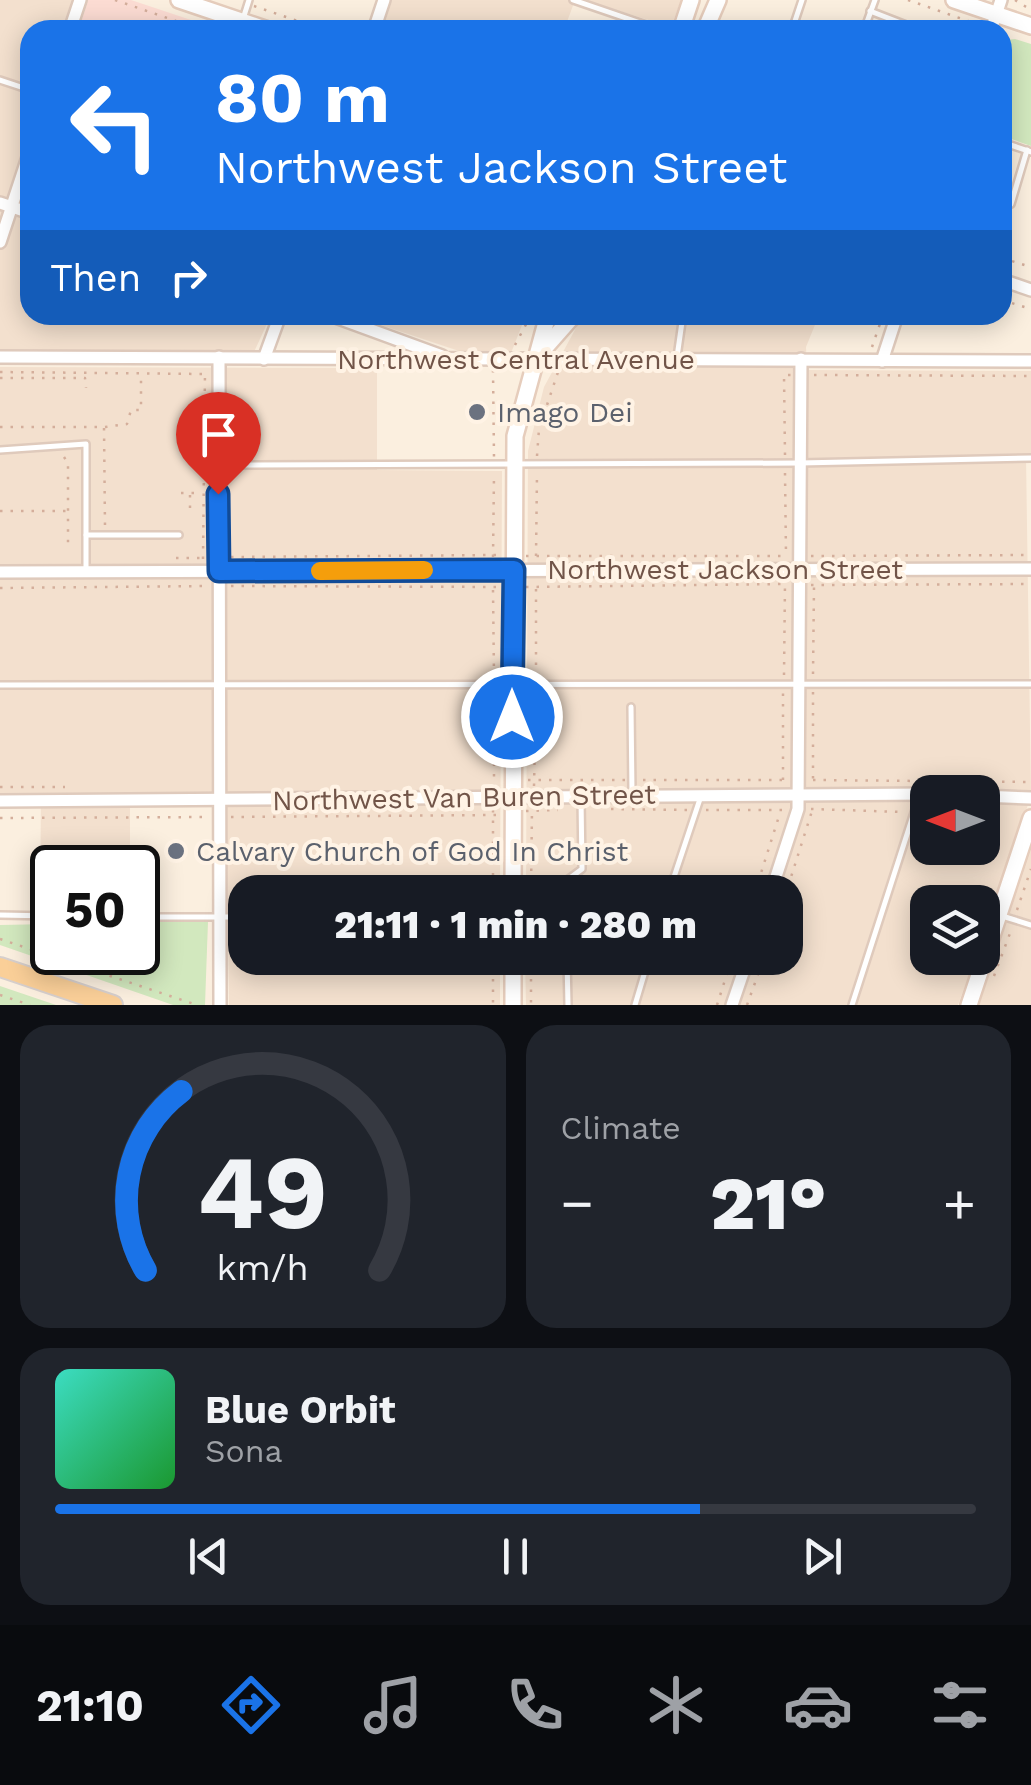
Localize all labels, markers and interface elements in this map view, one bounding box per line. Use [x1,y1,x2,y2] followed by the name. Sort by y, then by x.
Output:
[215,57,390,139] text: 80 m
[50,60,180,190] icon: left
[215,141,787,194] text: Northwest Jackson Street
[161,250,216,305] icon: right
[50,256,141,300] text: Then
[337,343,695,376] street label: Northwest Central Avenue
[176,392,261,495] pin
[497,396,633,429] place label: Imago Dei
[466,401,488,423] marker: Imago Dei
[191,407,246,462] icon: arrive
[547,553,903,586] street label: Northwest Jackson Street
[460,665,564,769] position arrow
[910,775,1000,865] north arrow
[910,775,1000,975] map controls
[272,778,656,817] street label: Northwest Van Buren Street
[196,835,629,868] place label: Calvary Church of God In Christ
[165,840,187,862] marker: Calvary Church of God In Christ
[30,845,160,975] speed limit sign: 50
[910,885,1000,975] button: layers
[334,903,697,947] text: 21:11 · 1 min · 280 m
[561,1109,681,1147] text: Climate
[197,1131,328,1253] text: 49
[710,1159,827,1247] text: 21°
[561,1171,594,1235] text: −
[943,1171,976,1235] text: +
[217,1247,309,1289] text: km/h
[205,1388,396,1432] text: Blue Orbit
[205,1432,283,1470] text: Sona
[181,1529,236,1584] icon: previous
[488,1529,543,1584] icon: pause
[795,1529,850,1584] icon: next
[216,1670,286,1740] icon: directions
[358,1670,428,1740] icon: music
[500,1670,570,1740] icon: phone
[641,1670,711,1740] icon: climate
[783,1670,853,1740] icon: car
[925,1670,995,1740] icon: filters
[36,1679,144,1732] text: 21:10

